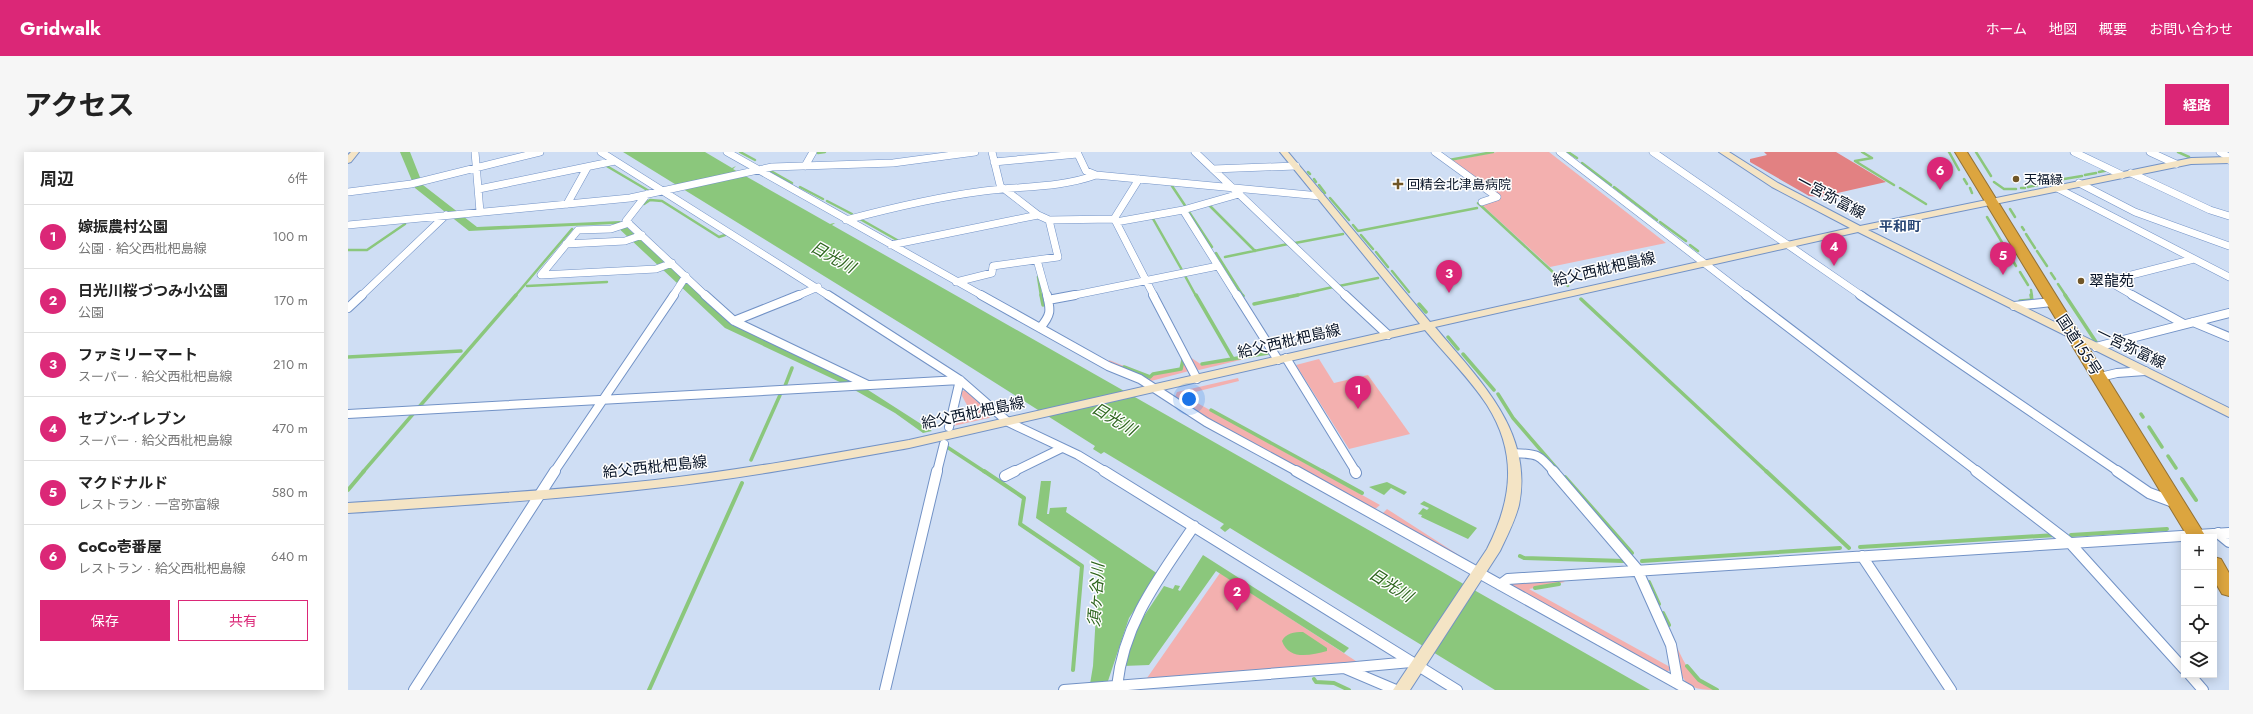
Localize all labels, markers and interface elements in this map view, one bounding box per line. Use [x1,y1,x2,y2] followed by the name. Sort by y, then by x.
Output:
[20,15,101,42] text: Gridwalk
[1985,19,2027,39] text: ホーム
[2049,19,2077,39] text: 地図
[2099,19,2127,39] text: 概要
[2149,19,2233,39] text: お問い合わせ
[2165,84,2229,125] button: 経路
[24,85,135,126] text: アクセス
[1927,157,1953,190] pin: 6
[40,167,74,191] text: 周辺
[288,169,308,188] text: 6件
[1793,170,1869,224] street label: 一宮弥富線
[2024,170,2063,189] place label: 天福縁
[2011,174,2021,184] marker: 天福縁
[1407,175,1511,194] place label: 回精会北津島病院
[1392,178,1404,190] marker: 回精会北津島病院
[78,216,168,238] text: 嫁振農村公園
[1879,216,1921,236] district label: 平和町
[50,227,56,246] text: 1
[273,227,308,246] text: 100 m
[1821,233,1847,266] pin: 4
[806,235,861,280] water label: 日光川
[78,239,207,258] text: 公園 · 給父西枇杷島線
[1990,242,2016,275] pin: 5
[1550,246,1658,292] street label: 給父西枇杷島線
[1436,260,1462,293] pin: 3
[2089,270,2134,292] place label: 翠龍苑
[2076,276,2086,286] marker: 翠龍苑
[78,280,228,302] text: 日光川桜づつみ小公園
[49,291,57,310] text: 2
[273,291,308,310] text: 170 m
[78,303,104,322] text: 公園
[2051,310,2107,380] street label: 国道155号
[1235,318,1343,364] street label: 給父西枇杷島線
[2092,322,2170,374] street label: 一宮弥富線
[78,344,198,366] text: ファミリーマート
[49,355,57,374] text: 3
[273,355,308,374] text: 210 m
[78,367,233,386] text: スーパー · 給父西枇杷島線
[1345,376,1371,409] pin: 1
[1179,389,1199,409] your location
[919,391,1027,435] street label: 給父西枇杷島線
[1087,397,1142,442] water label: 日光川
[78,408,186,430] text: セブン-イレブン
[48,419,58,438] text: 4
[272,419,308,438] text: 470 m
[78,431,233,450] text: スーパー · 給父西枇杷島線
[602,451,708,483] street label: 給父西枇杷島線
[78,472,168,494] text: マクドナルド
[49,483,57,502] text: 5
[272,483,308,502] text: 580 m
[78,495,220,514] text: レストラン · 一宮弥富線
[2181,534,2217,678] map controls
[2181,534,2217,570] button: +
[78,536,162,558] text: CoCo壱番屋
[49,547,57,566] text: 6
[271,547,308,566] text: 640 m
[78,559,246,578] text: レストラン · 給父西枇杷島線
[1082,560,1110,628] water label: 須ヶ谷川
[1365,563,1419,609] water label: 日光川
[2181,570,2217,606] button: −
[1224,578,1250,611] pin: 2
[40,600,170,641] button: 保存
[178,600,308,641] button: 共有
[2181,606,2217,642] button: locate
[2181,642,2217,678] button: layers

